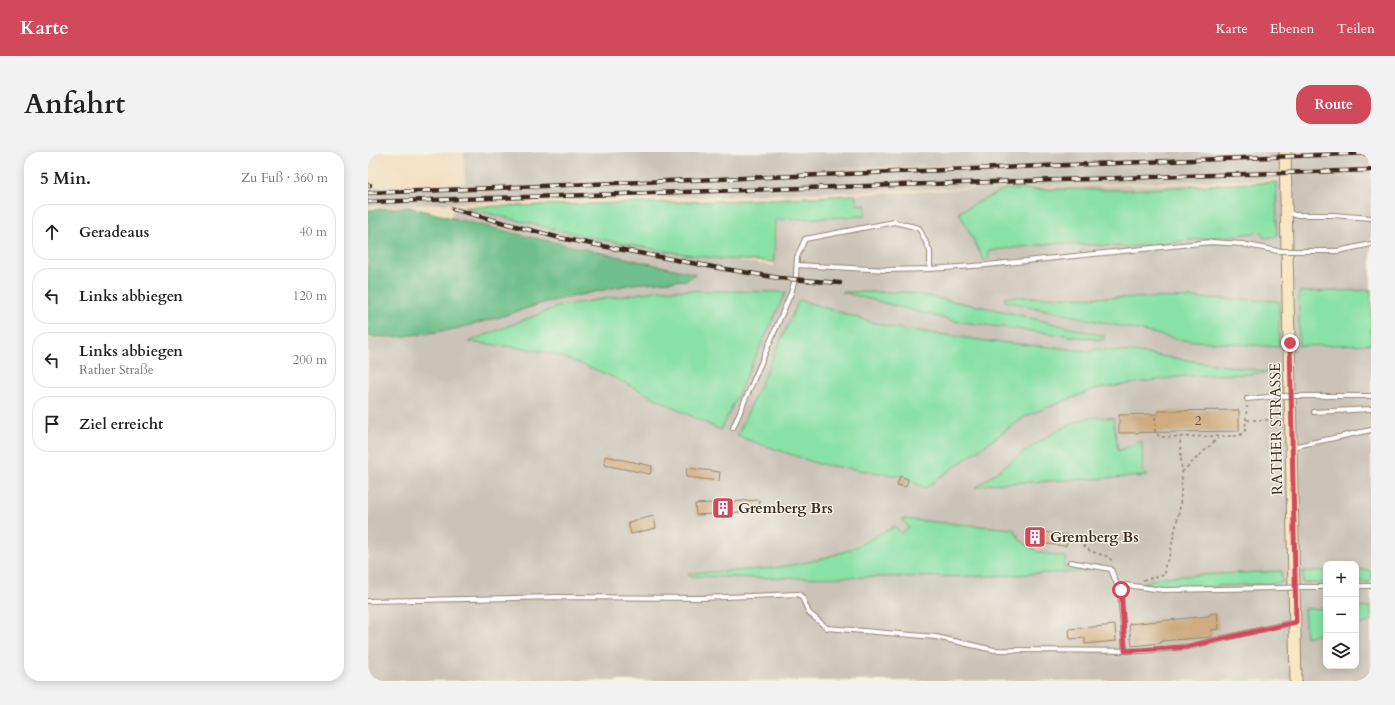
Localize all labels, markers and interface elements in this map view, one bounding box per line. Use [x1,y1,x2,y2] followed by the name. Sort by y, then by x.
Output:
[20,15,69,41] text: Karte
[1215,19,1248,38] text: Karte
[1270,19,1315,38] text: Ebenen
[1337,19,1375,38] text: Teilen
[24,85,125,123] text: Anfahrt
[1296,85,1371,124] button: Route
[40,167,91,190] text: 5 Min.
[241,169,328,187] text: Zu Fuß · 360 m
[41,221,63,243] icon: ahead
[79,222,149,242] text: Geradeaus
[299,223,327,241] text: 40 m
[41,285,63,307] icon: left
[79,286,183,306] text: Links abbiegen
[293,287,327,305] text: 120 m
[1281,334,1299,352] route end
[79,341,183,361] text: Links abbiegen
[41,349,63,371] icon: left
[293,351,327,369] text: 200 m
[79,361,154,379] text: Rather Straße
[1265,363,1287,495] street label: RATHER STRASSE
[1195,412,1202,430] house number: 2
[41,413,63,435] icon: arrive
[79,414,163,434] text: Ziel erreicht
[710,495,736,521] building icon: Gremberg Brs
[738,498,833,518] place label: Gremberg Brs
[1022,524,1048,550] building icon: Gremberg Bs
[1050,527,1139,547] place label: Gremberg Bs
[1323,561,1359,669] map controls
[1323,561,1359,597] button: +
[1112,581,1130,599] route start
[1323,597,1359,633] button: −
[1323,633,1359,669] button: layers

